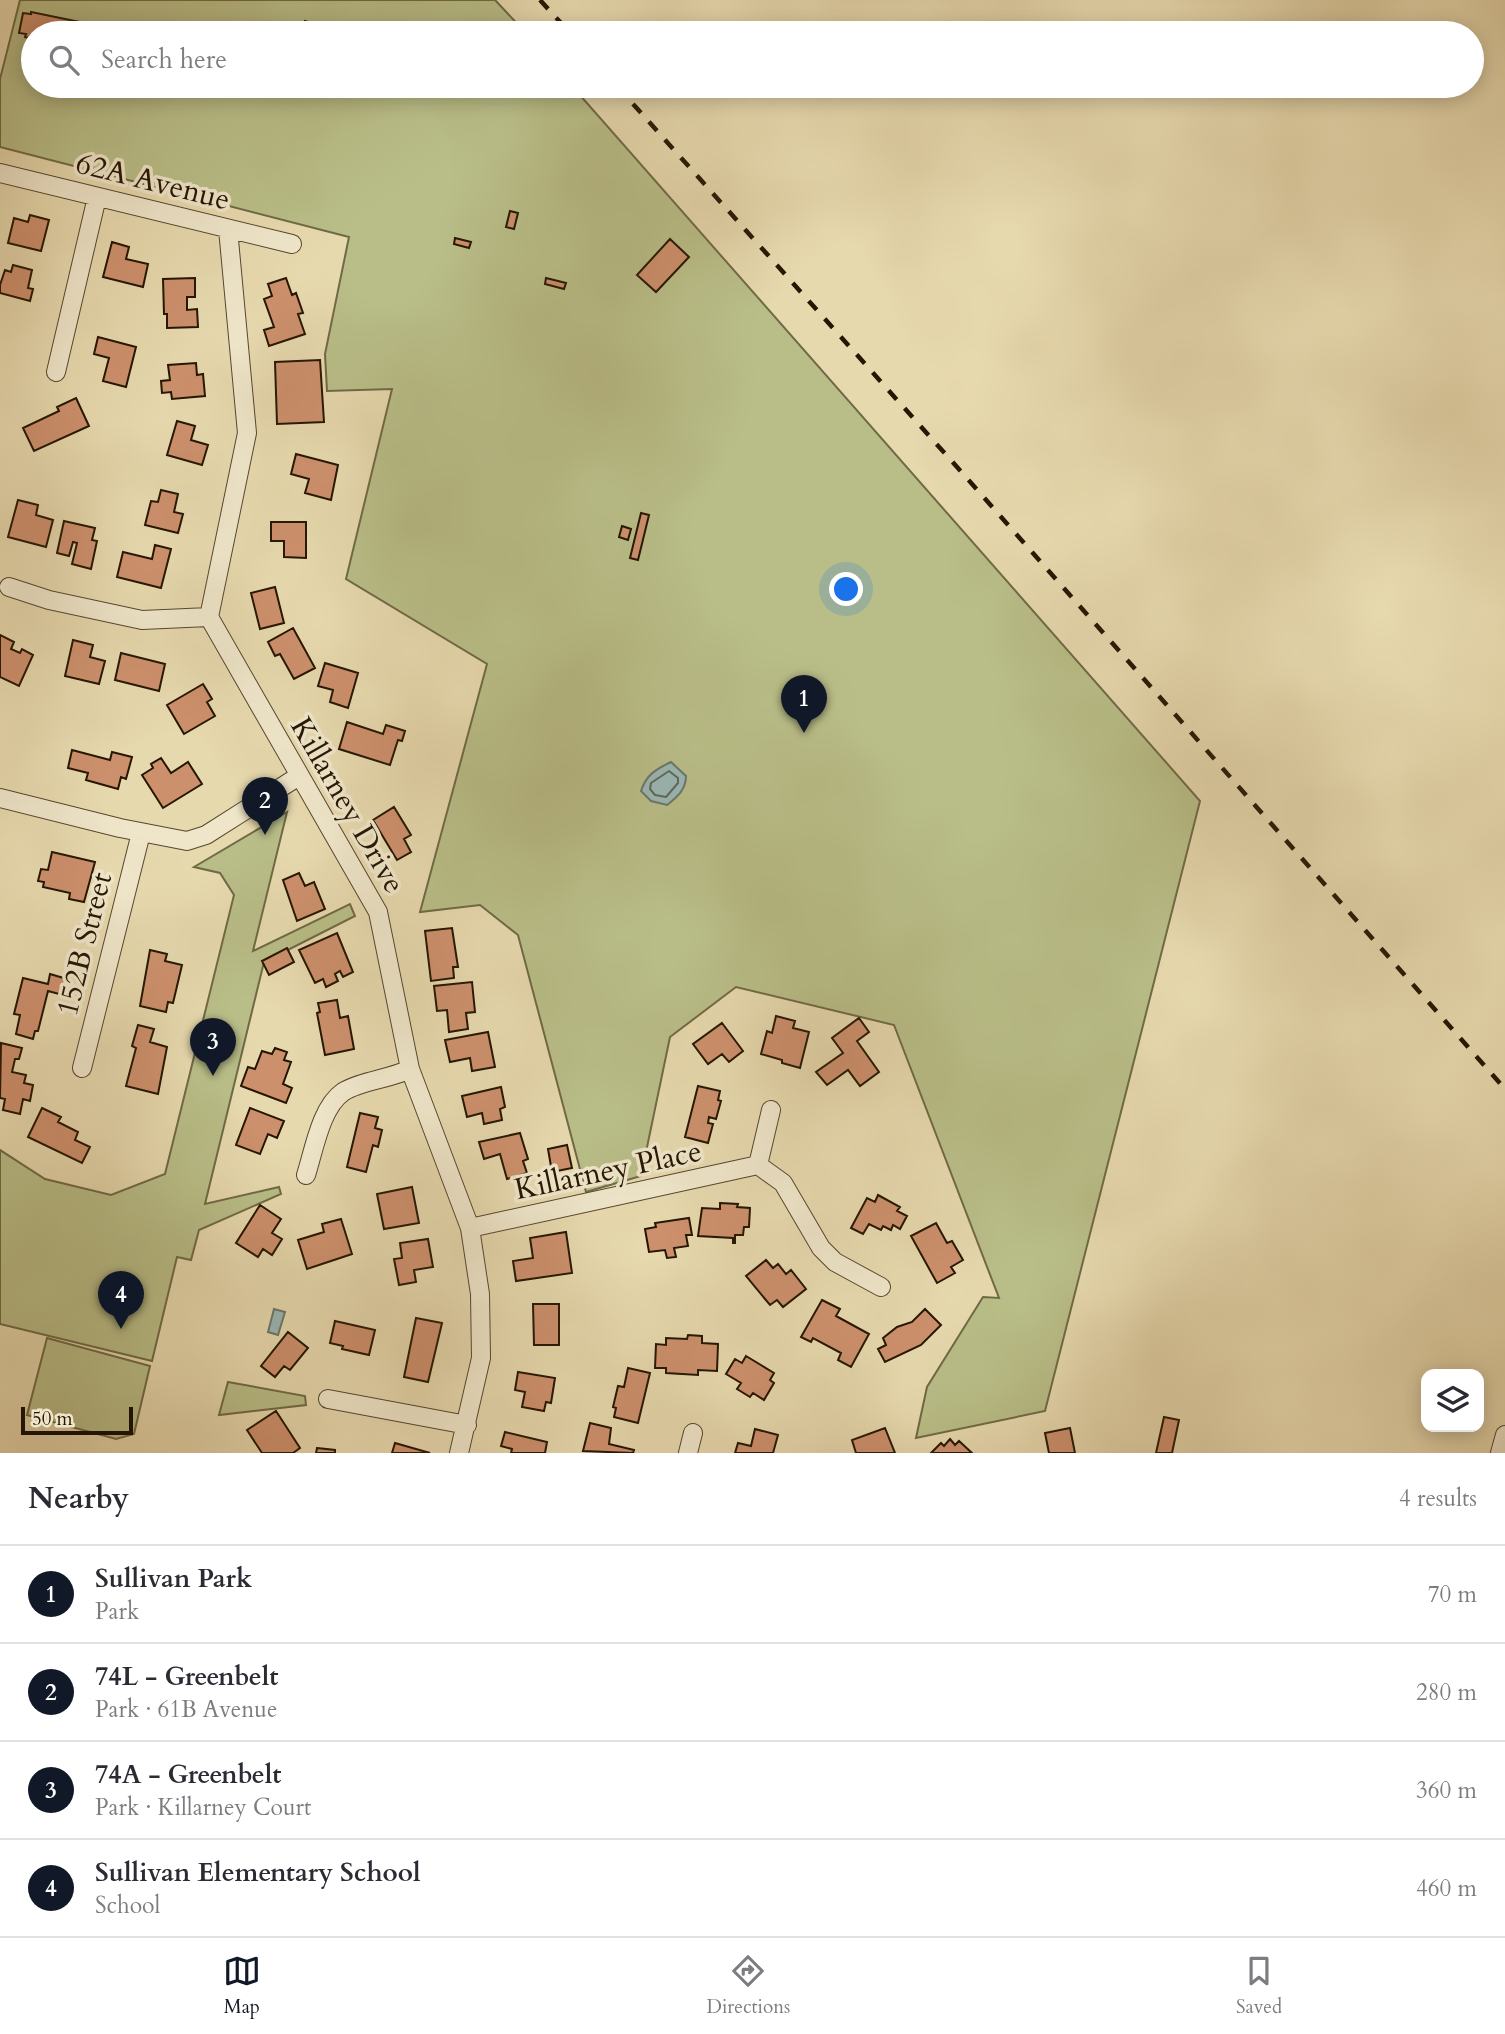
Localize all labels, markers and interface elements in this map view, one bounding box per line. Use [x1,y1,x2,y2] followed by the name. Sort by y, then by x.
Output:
[21,21,1484,98] search box
[45,41,83,79] icon: search
[101,42,227,77] text: Search here
[72,143,234,220] street label: 62A Avenue
[829,572,863,606] your location
[781,675,827,733] pin: 1
[281,710,415,901] street label: Killarney Drive
[242,777,288,835] pin: 2
[47,867,122,1020] street label: 152B Street
[190,1018,236,1076] pin: 3
[511,1131,705,1210] street label: Killarney Place
[98,1271,144,1329] pin: 4
[1421,1369,1484,1432] map controls
[1421,1369,1484,1432] button: layers
[21,1404,133,1436] scale bar
[32,1406,73,1432] text: 50 m
[28,1478,129,1519] text: Nearby
[1399,1483,1477,1514] text: 4 results
[95,1561,252,1596] text: Sullivan Park
[45,1579,57,1610] text: 1
[1428,1579,1477,1610] text: 70 m
[95,1596,139,1627] text: Park
[95,1659,278,1694] text: 74L - Greenbelt
[45,1677,57,1708] text: 2
[1416,1677,1477,1708] text: 280 m
[95,1694,277,1725] text: Park · 61B Avenue
[95,1757,281,1792] text: 74A - Greenbelt
[45,1775,57,1806] text: 3
[1416,1775,1477,1806] text: 360 m
[95,1792,311,1823] text: Park · Killarney Court
[95,1855,421,1890] text: Sullivan Elementary School
[45,1873,57,1904] text: 4
[1416,1873,1477,1904] text: 460 m
[95,1890,160,1921] text: School
[223,1952,261,2020] tab: Map
[707,1952,790,2020] tab: Directions
[1236,1952,1282,2020] tab: Saved

